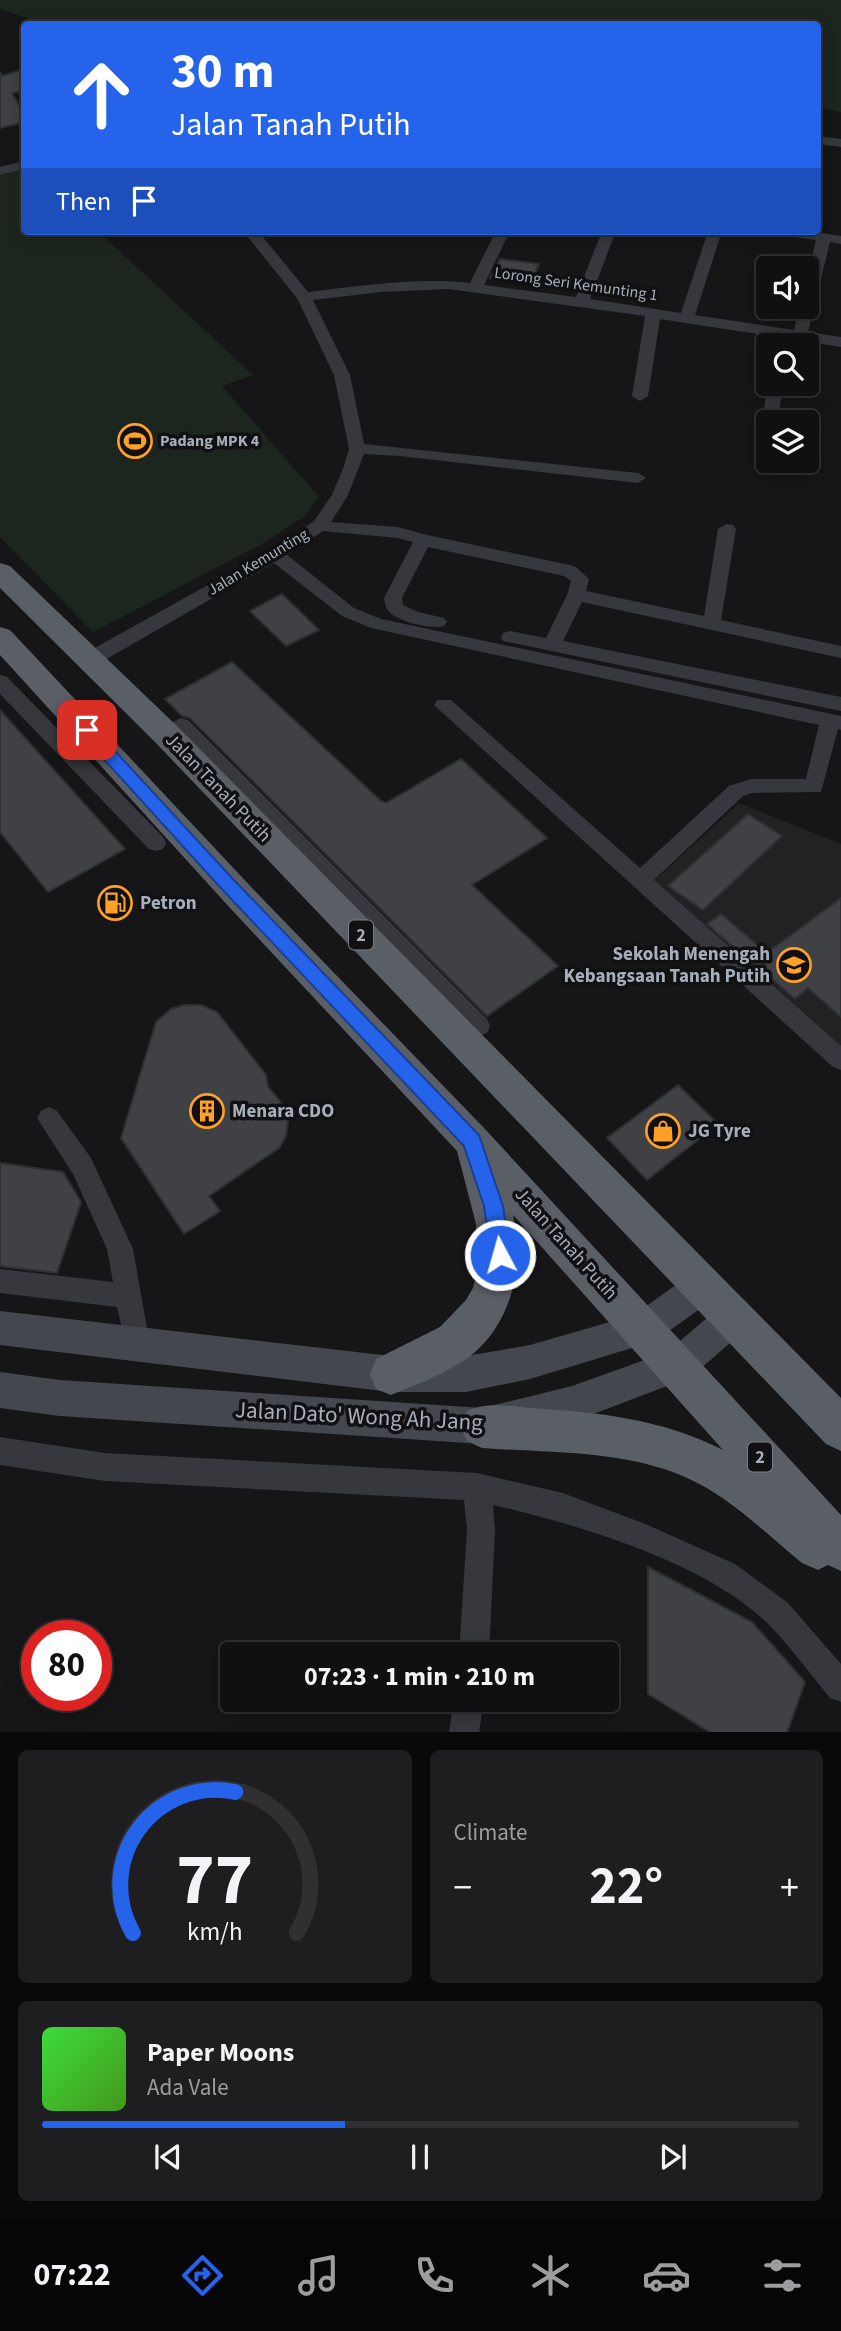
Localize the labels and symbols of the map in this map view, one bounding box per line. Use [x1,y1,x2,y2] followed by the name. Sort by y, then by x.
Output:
[493,262,659,306] street label: Lorong Seri Kemunting 1
[116,422,154,460] sports icon: Padang MPK 4
[160,430,260,452] place label: Padang MPK 4
[204,523,312,601] street label: Jalan Kemunting
[57,700,117,760] pin
[159,727,277,849] street label: Jalan Tanah Putih
[96,884,134,922] fuel station icon: Petron
[140,890,197,917] place label: Petron
[349,920,373,950] road number: 2
[564,941,770,990] place label: Sekolah Menengah Kebangsaan Tanah Putih
[775,946,813,984] school or university icon: Sekolah Menengah Kebangsaan Tanah Putih
[188,1092,226,1130] building icon: Menara CDO
[232,1098,334,1125] place label: Menara CDO
[644,1112,682,1150] shop icon: JG Tyre
[688,1118,751,1145] place label: JG Tyre
[508,1182,624,1306] street label: Jalan Tanah Putih
[463,1218,537,1292] position arrow
[234,1393,484,1439] street label: Jalan Dato' Wong Ah Jang
[748,1442,772,1472] road number: 2
[21,1620,112,1711] speed limit sign: 80

